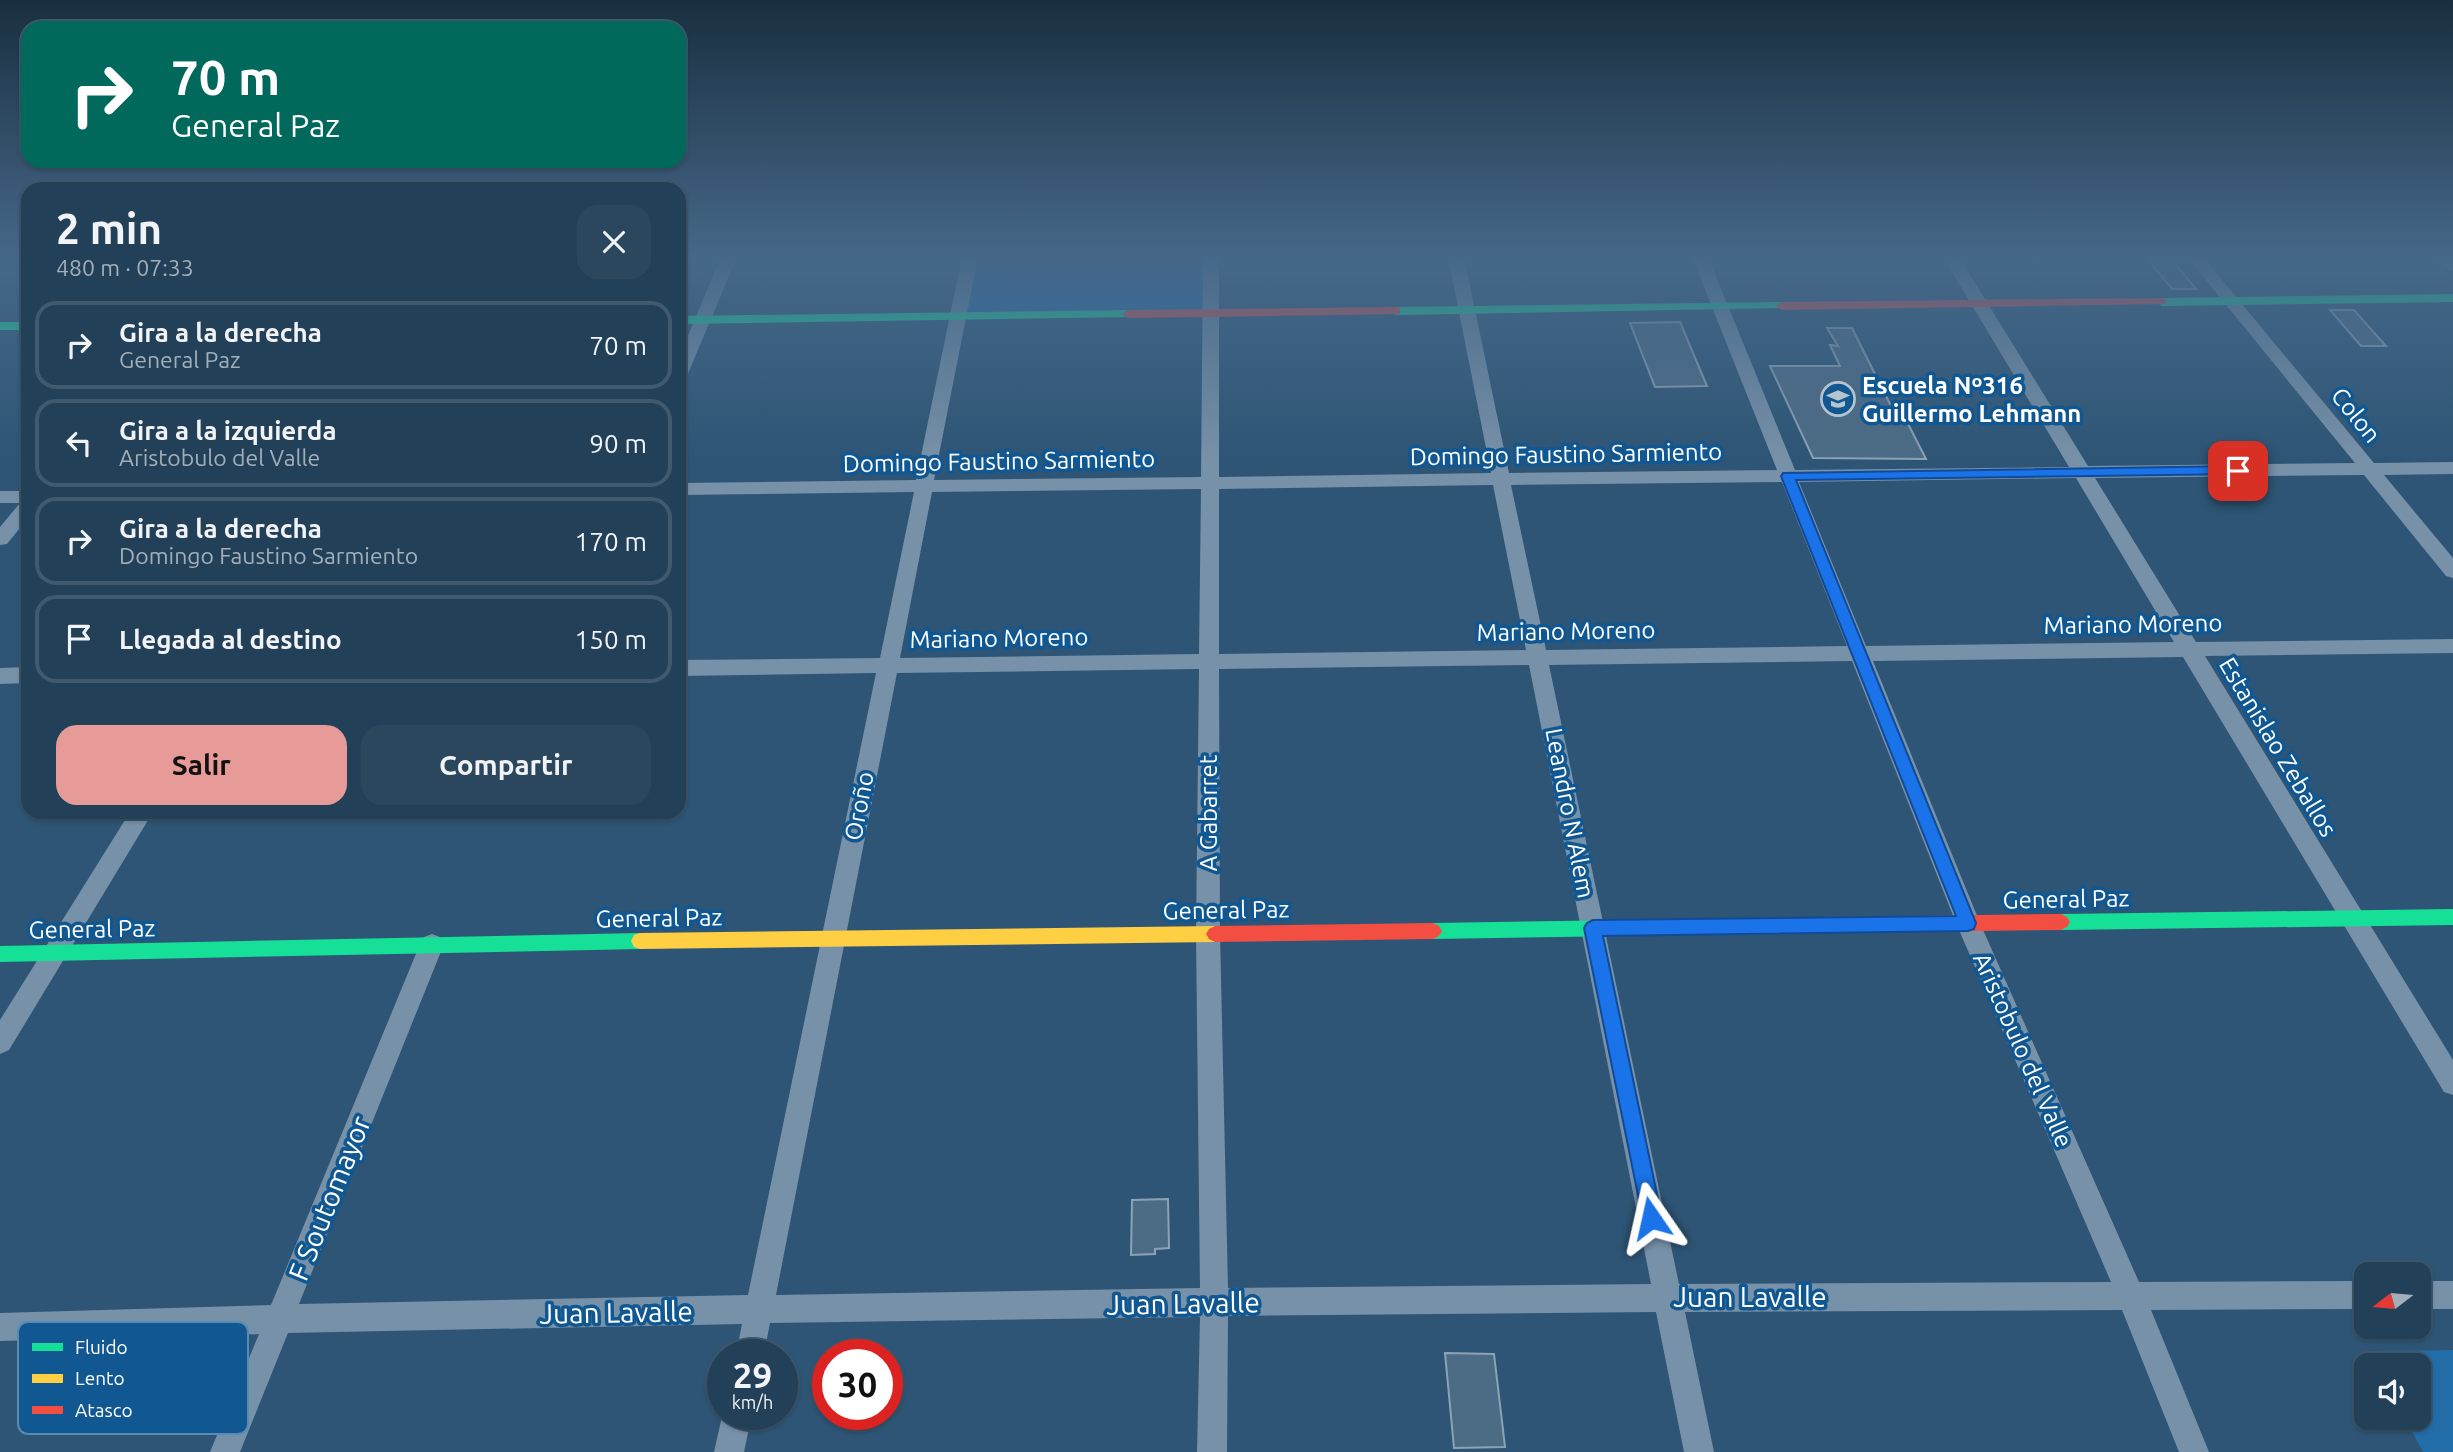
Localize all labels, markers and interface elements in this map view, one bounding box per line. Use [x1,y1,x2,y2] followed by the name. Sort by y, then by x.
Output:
[56,49,147,140] icon: right
[171,49,280,104] text: 70 m
[171,107,340,143] text: General Paz
[56,205,162,252] text: 2 min
[577,205,651,279] button: close
[56,255,194,280] text: 480 m · 07:33
[119,318,322,347] text: Gira a la derecha
[60,326,98,364] icon: right
[589,331,647,360] text: 70 m
[119,347,241,372] text: General Paz
[1862,372,2081,427] place label: Escuela Nº316 Guillermo Lehmann
[1819,380,1857,418] school or university icon: Escuela Nº316 Guillermo Lehmann
[2326,382,2386,448] street label: Colon
[119,416,337,445] text: Gira a la izquierda
[60,424,98,462] icon: left
[589,429,647,458] text: 90 m
[1410,438,1722,470] street label: Domingo Faustino Sarmiento
[2208,441,2268,501] pin
[119,445,320,470] text: Aristobulo del Valle
[843,445,1155,477] street label: Domingo Faustino Sarmiento
[2219,452,2257,490] icon: arrive
[119,514,322,543] text: Gira a la derecha
[60,522,98,560] icon: right
[575,527,647,556] text: 170 m
[119,543,418,568] text: Domingo Faustino Sarmiento
[2043,609,2223,639] street label: Mariano Moreno
[1476,616,1656,646] street label: Mariano Moreno
[60,620,98,658] icon: arrive
[909,623,1089,653] street label: Mariano Moreno
[119,625,342,654] text: Llegada al destino
[575,625,647,654] text: 150 m
[2214,653,2342,841] street label: Estanislao Zeballos
[56,725,347,805] button: Salir
[361,725,651,805] button: Compartir
[1540,726,1600,900] street label: Leandro N Alem
[1195,754,1222,871] street label: A Gabarret
[839,769,879,843] street label: Oroño
[2002,884,2130,914] street label: General Paz
[1162,895,1290,925] street label: General Paz
[595,903,723,933] street label: General Paz
[28,914,156,944] street label: General Paz
[1968,949,2078,1151] street label: Aristobulo del Valle
[282,1111,376,1285] street label: F Soutomayor
[1614,1181,1688,1255] position arrow
[2354,1262,2431,1339] north arrow
[2354,1262,2431,1430] map controls
[1673,1281,1827,1312] street label: Juan Lavalle
[1106,1286,1260,1320] street label: Juan Lavalle
[539,1295,693,1329] street label: Juan Lavalle
[18,1322,248,1434] legend
[75,1336,128,1358] text: Fluido
[812,1339,903,1430] speed limit sign: 30
[2354,1353,2431,1430] button: sound
[733,1355,772,1395] text: 29
[75,1367,125,1389] text: Lento
[732,1392,773,1412] text: km/h
[75,1399,133,1421] text: Atasco

